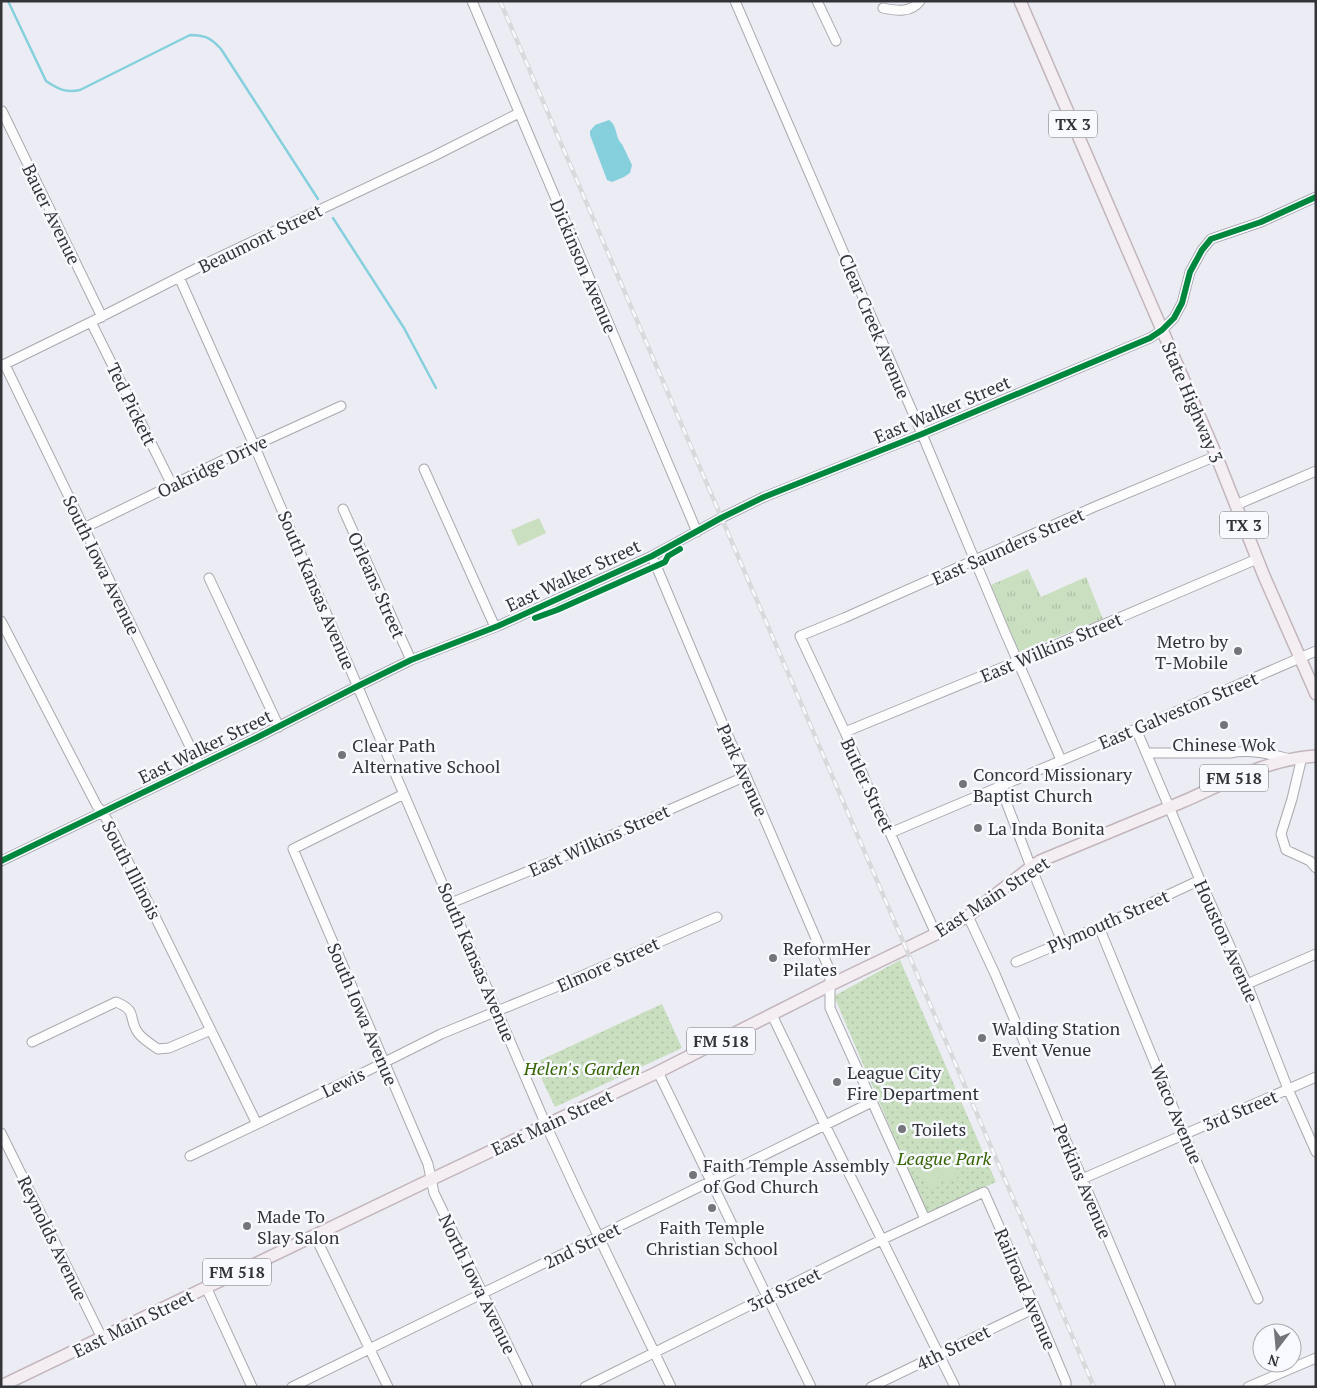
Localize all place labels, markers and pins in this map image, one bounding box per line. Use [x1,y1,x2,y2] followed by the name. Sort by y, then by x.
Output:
[1155,629,1229,674] place label: Metro by T-Mobile
[1232,645,1244,657] marker: Metro by T-Mobile
[1218,719,1230,731] marker: Chinese Wok
[1172,732,1276,756] place label: Chinese Wok
[352,733,500,778] place label: Clear Path Alternative School
[336,749,348,761] marker: Clear Path Alternative School
[973,762,1133,807] place label: Concord Missionary Baptist Church
[957,778,969,790] marker: Concord Missionary Baptist Church
[988,816,1105,840] place label: La Inda Bonita
[972,822,984,834] marker: La Inda Bonita
[783,936,871,981] place label: ReformHer Pilates
[767,952,779,964] marker: ReformHer Pilates
[992,1016,1121,1061] place label: Walding Station Event Venue
[976,1032,988,1044] marker: Walding Station Event Venue
[847,1060,979,1105] place label: League City Fire Department
[831,1076,843,1088] marker: League City Fire Department
[912,1117,966,1141] place label: Toilets
[896,1123,908,1135] marker: Toilets
[703,1153,890,1198] place label: Faith Temple Assembly of God Church
[687,1169,699,1181] marker: Faith Temple Assembly of God Church
[706,1202,718,1214] marker: Faith Temple Christian School
[257,1204,340,1249] place label: Made To Slay Salon
[646,1215,778,1260] place label: Faith Temple Christian School
[241,1220,253,1232] marker: Made To Slay Salon

